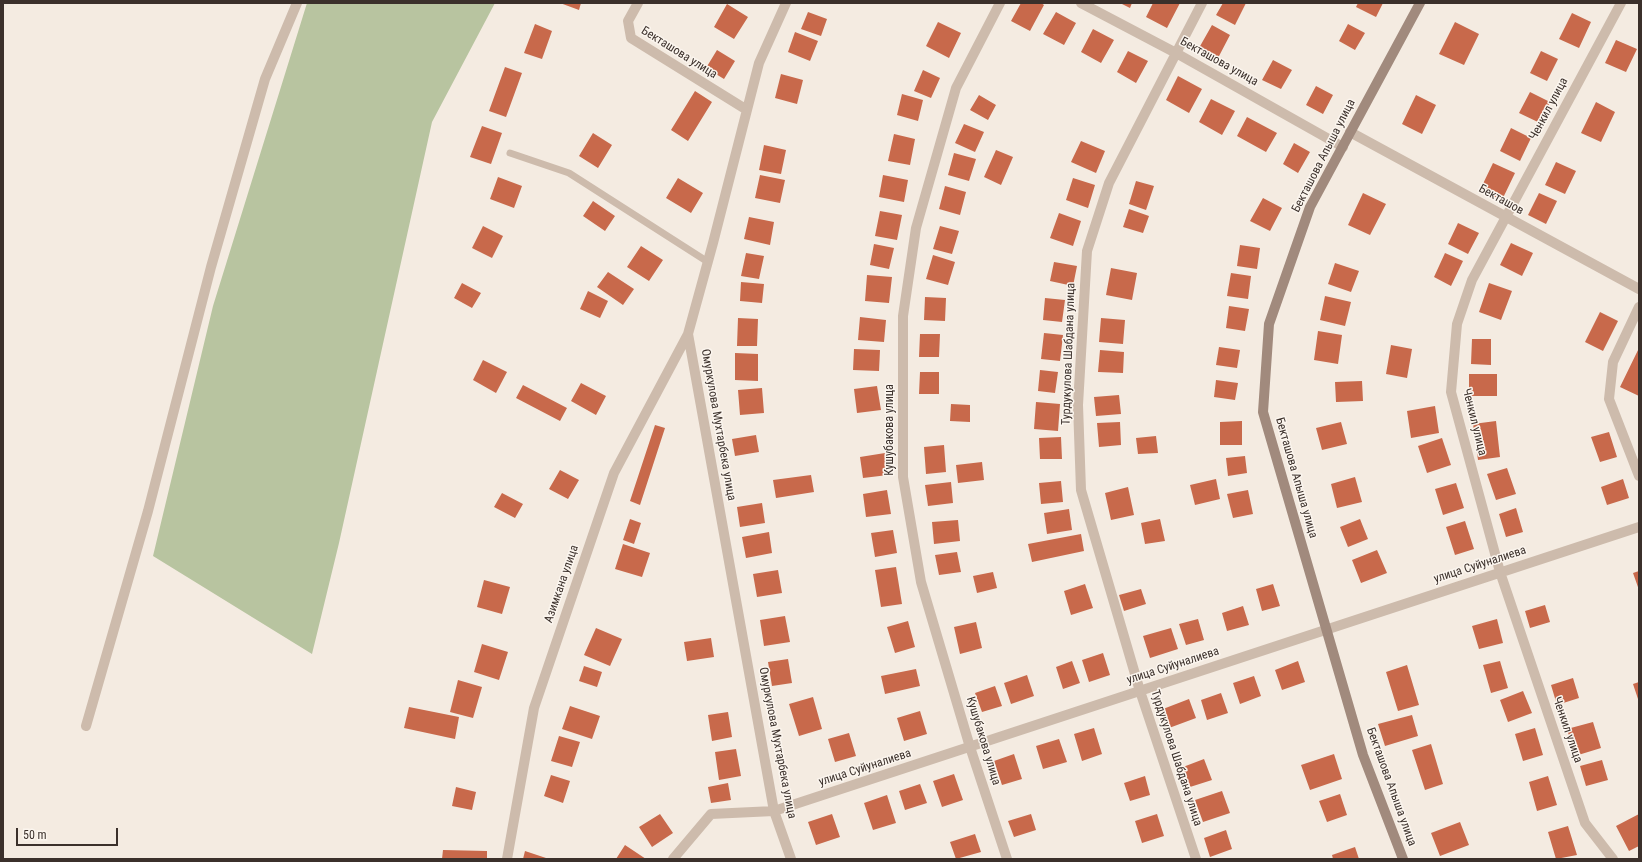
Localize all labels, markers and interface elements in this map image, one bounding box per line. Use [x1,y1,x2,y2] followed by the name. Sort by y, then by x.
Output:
[638,24,720,82] street label: Бекташова улица
[1178,35,1260,89] street label: Бекташова улица
[1527,75,1571,143] street label: Ченкил улица
[1289,97,1359,215] street label: Бекташова Апыша улица
[1476,182,1526,218] street label: Бекташов
[1059,283,1079,425] street label: Турдукулова Шабдана улица
[698,348,738,502] street label: Омуркулова Мухтарбека улица
[883,384,897,476] street label: Кушубакова улица
[1459,387,1489,457] street label: Ченкил улица
[1272,416,1320,540] street label: Бекташова Апыша улица
[542,543,582,625] street label: Азимкана улица
[1432,543,1528,587] street label: улица Суйуналиева
[1125,644,1221,688] street label: улица Суйуналиева
[755,666,799,820] street label: Омуркулова Мухтарбека улица
[1147,688,1205,828] street label: Турдукулова Шабдана улица
[963,695,1003,787] street label: Кушубакова улица
[1549,695,1585,765] street label: Ченкил улица
[1363,726,1419,848] street label: Бекташова Апыша улица
[817,746,913,790] street label: улица Суйуналиева
[18,820,120,846] scale bar
[23,828,47,842] text: 50 m

